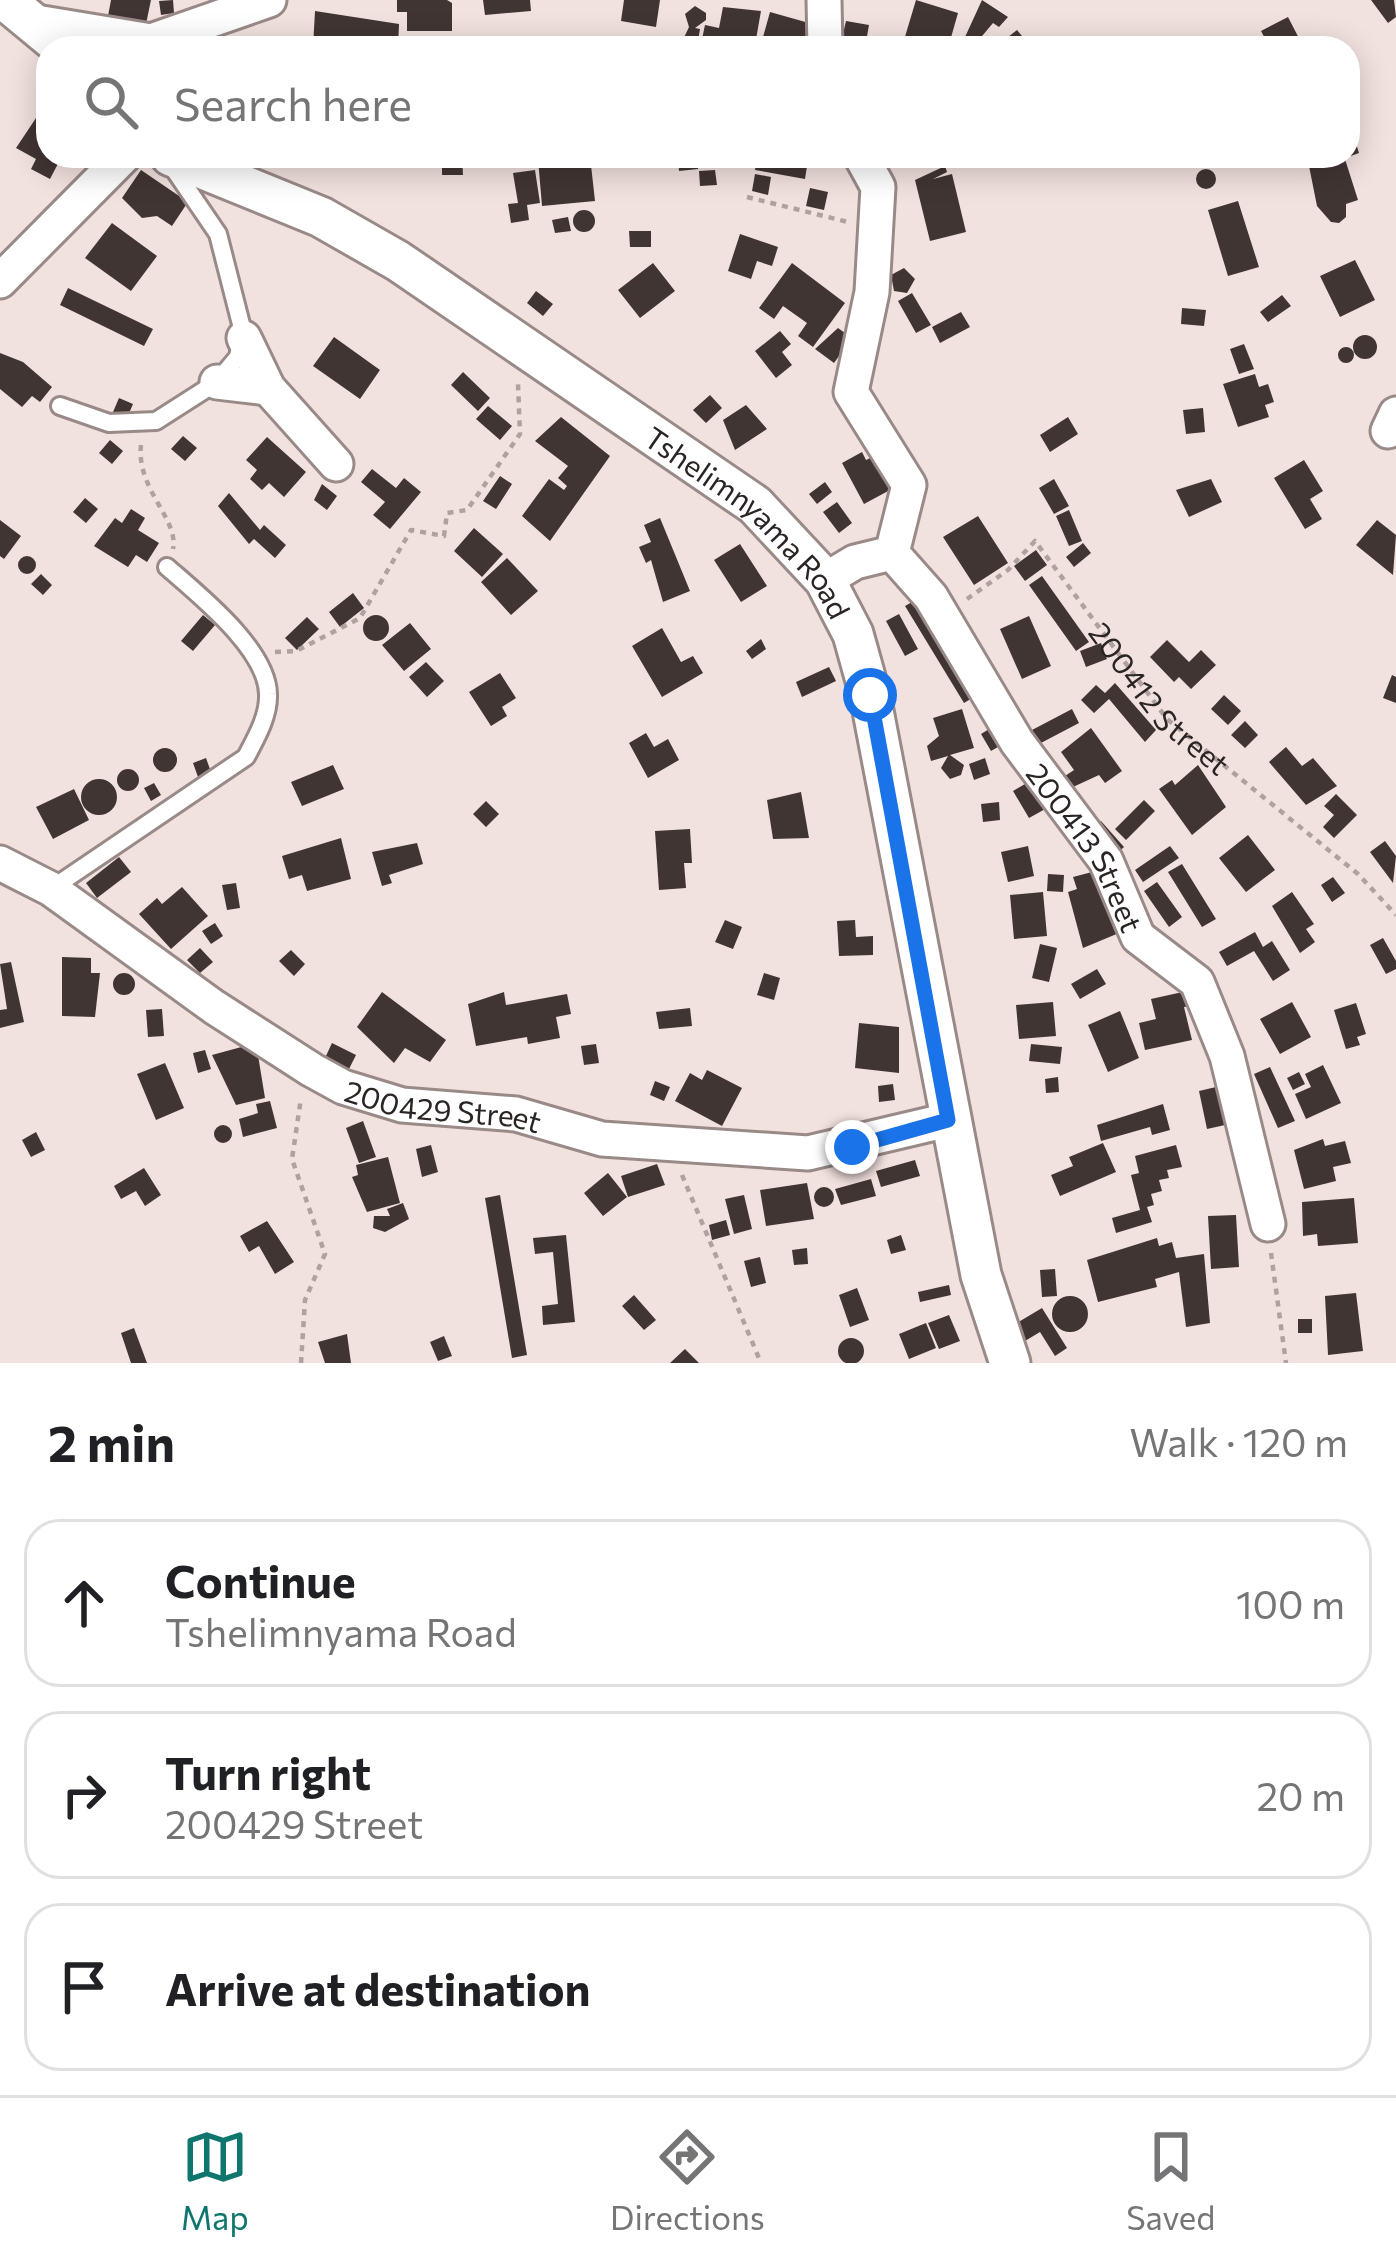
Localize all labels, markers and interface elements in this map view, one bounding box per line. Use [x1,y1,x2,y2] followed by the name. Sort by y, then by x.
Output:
[36,36,1360,168] search box
[78,69,144,135] icon: search
[174,75,412,130] text: Search here
[639,417,860,624] street label: Tshelimnyama Road
[1083,614,1238,781] street label: 200412 Street
[843,668,897,722] route start
[1020,755,1152,937] street label: 200413 Street
[341,1070,546,1139] street label: 200429 Street
[825,1120,879,1174] route end
[48,1410,175,1473] text: 2 min
[1130,1417,1348,1465] text: Walk · 120 m
[165,1552,356,1607] text: Continue
[51,1570,117,1636] icon: ahead
[1236,1579,1345,1627] text: 100 m
[165,1607,517,1655] text: Tshelimnyama Road
[165,1744,371,1799] text: Turn right
[51,1762,117,1828] icon: right
[1257,1771,1345,1819] text: 20 m
[165,1799,423,1847] text: 200429 Street
[51,1954,117,2020] icon: arrive
[165,1960,591,2015] text: Arrive at destination
[181,2124,249,2237] tab: Map
[610,2124,765,2237] tab: Directions
[1126,2124,1215,2237] tab: Saved

